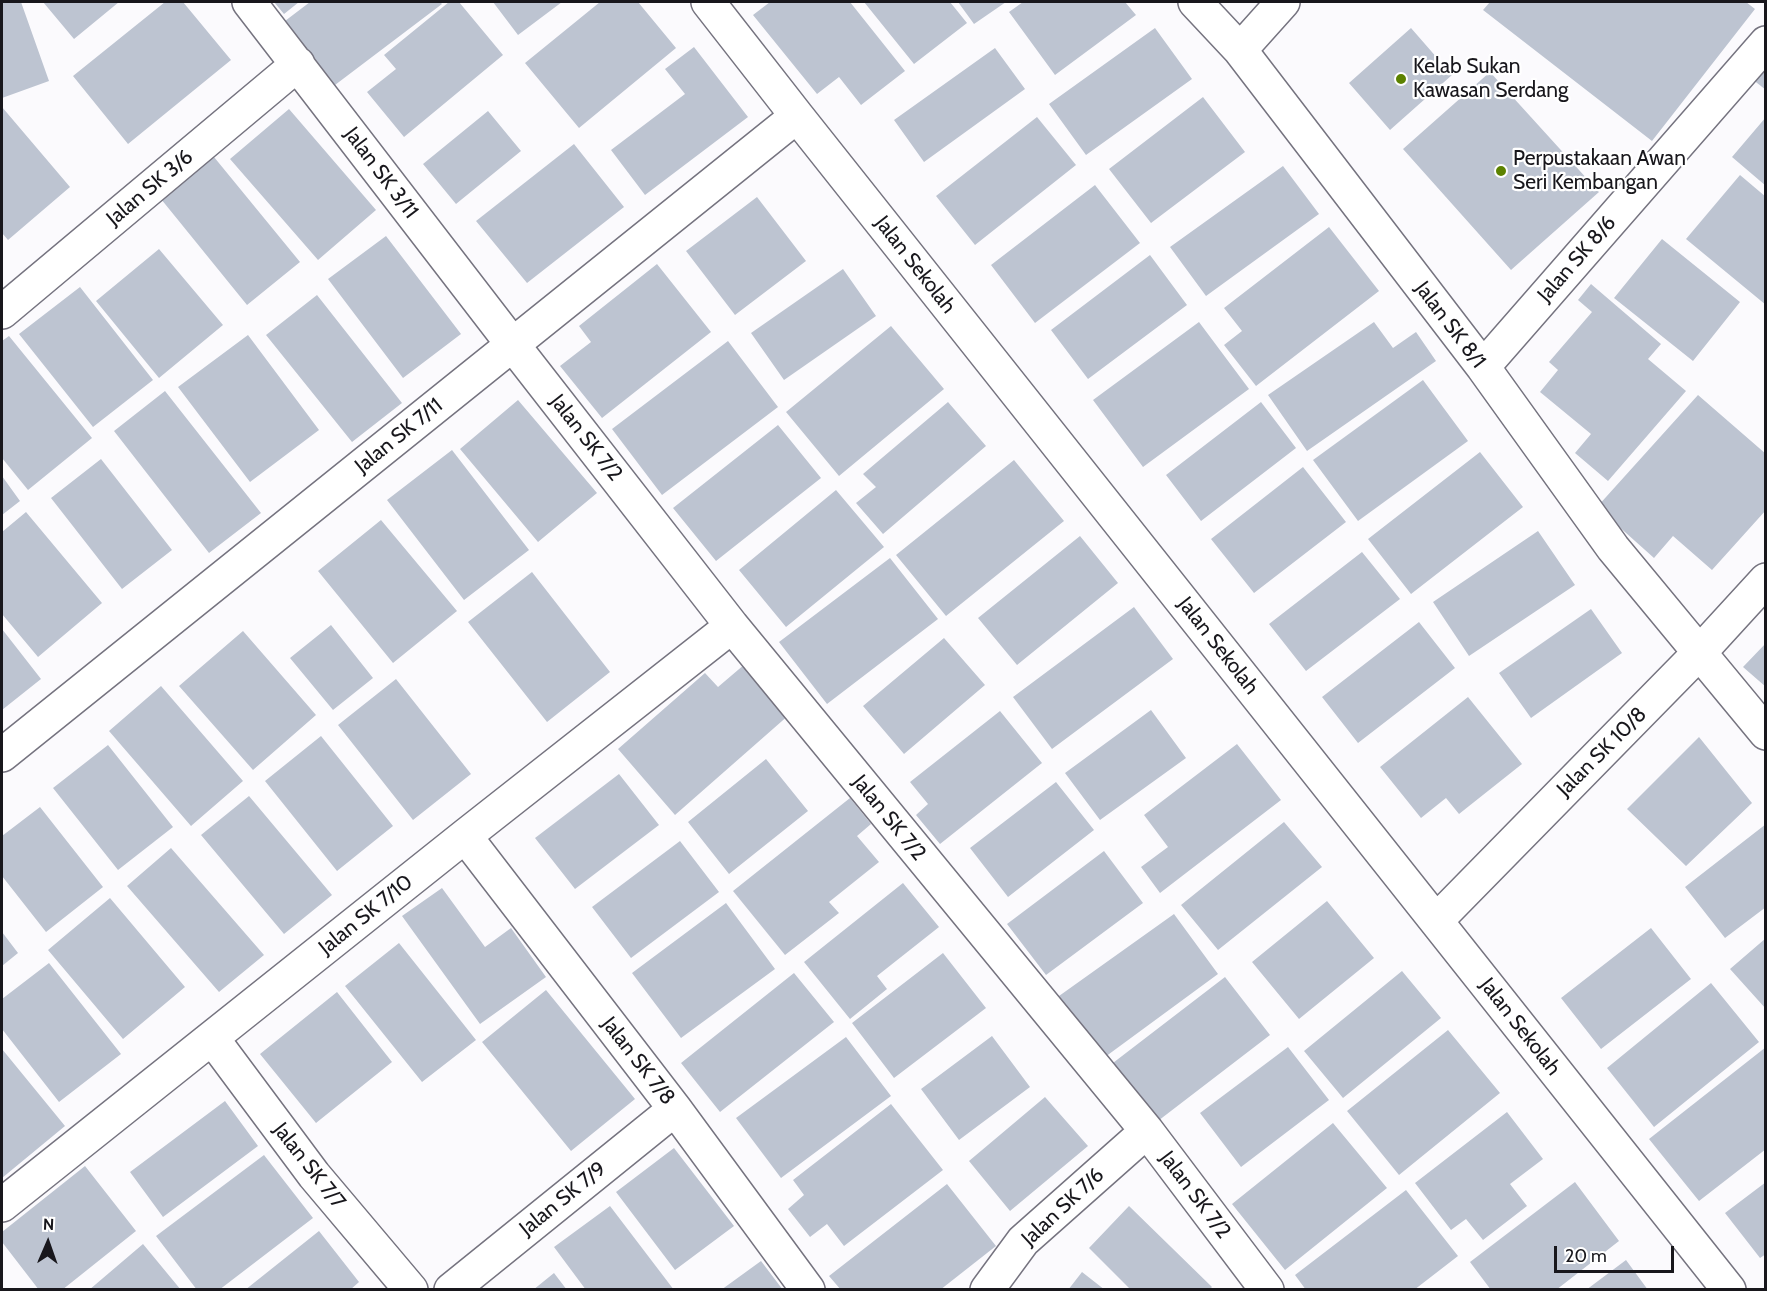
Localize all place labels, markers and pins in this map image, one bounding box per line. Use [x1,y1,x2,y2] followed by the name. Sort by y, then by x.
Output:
[1413,54,1568,104] place label: Kelab Sukan Kawasan Serdang
[1394,72,1408,86] marker: Kelab Sukan Kawasan Serdang
[1513,146,1686,196] place label: Perpustakaan Awan Seri Kembangan
[1494,164,1508,178] marker: Perpustakaan Awan Seri Kembangan

